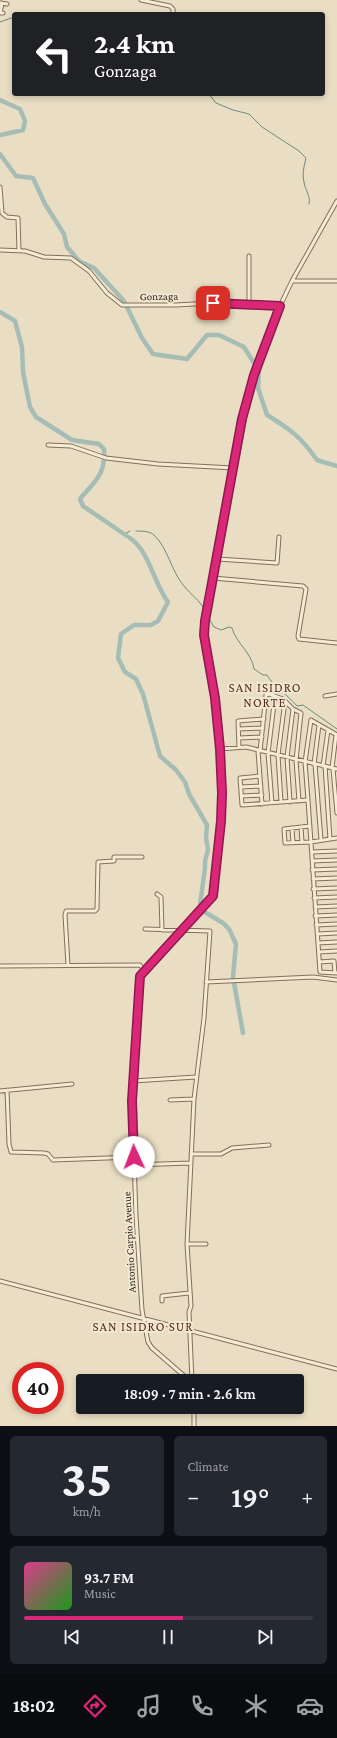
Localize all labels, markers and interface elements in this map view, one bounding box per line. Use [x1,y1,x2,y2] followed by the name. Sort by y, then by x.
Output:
[28,28,80,80] icon: left
[94,28,175,59] text: 2.4 km
[94,61,157,81] text: Gonzaga
[196,286,230,320] pin
[140,290,178,303] street label: Gonzaga
[202,292,224,314] icon: arrive
[229,680,301,710] district label: SAN ISIDRO NORTE
[113,1136,155,1178] position arrow
[120,1191,139,1293] street label: Antonio Carpio Avenue
[92,1319,194,1334] district label: SAN ISIDRO SUR
[12,1362,64,1414] speed limit sign: 40
[124,1386,256,1402] text: 18:09 · 7 min · 2.6 km
[61,1449,112,1507] text: 35
[188,1459,228,1474] text: Climate
[231,1480,269,1513] text: 19°
[188,1484,199,1509] text: −
[301,1484,313,1509] text: +
[73,1504,101,1519] text: km/h
[84,1570,134,1586] text: 93.7 FM
[84,1586,116,1601] text: Music
[61,1626,83,1648] icon: previous
[157,1626,179,1648] icon: pause
[254,1626,276,1648] icon: next
[81,1692,109,1720] icon: directions
[135,1692,163,1720] icon: music
[188,1692,216,1720] icon: phone
[242,1692,270,1720] icon: climate
[296,1692,324,1720] icon: car
[13,1696,55,1716] text: 18:02

